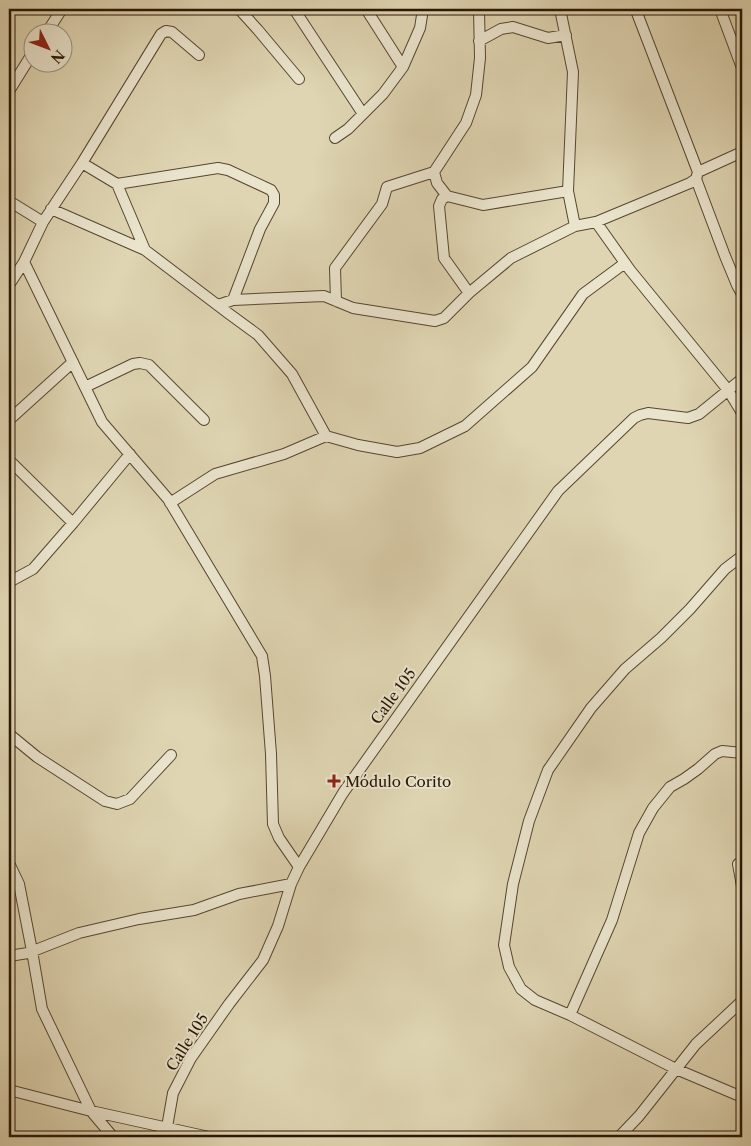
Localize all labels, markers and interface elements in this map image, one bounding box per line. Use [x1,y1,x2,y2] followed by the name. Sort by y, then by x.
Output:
[22,22,72,72] north arrow
[47,46,68,67] text: N
[366,664,420,728] street label: Calle 105
[345,772,451,791] place label: Módulo Corito
[327,774,341,788] marker: Módulo Corito
[162,1010,212,1074] street label: Calle 105

